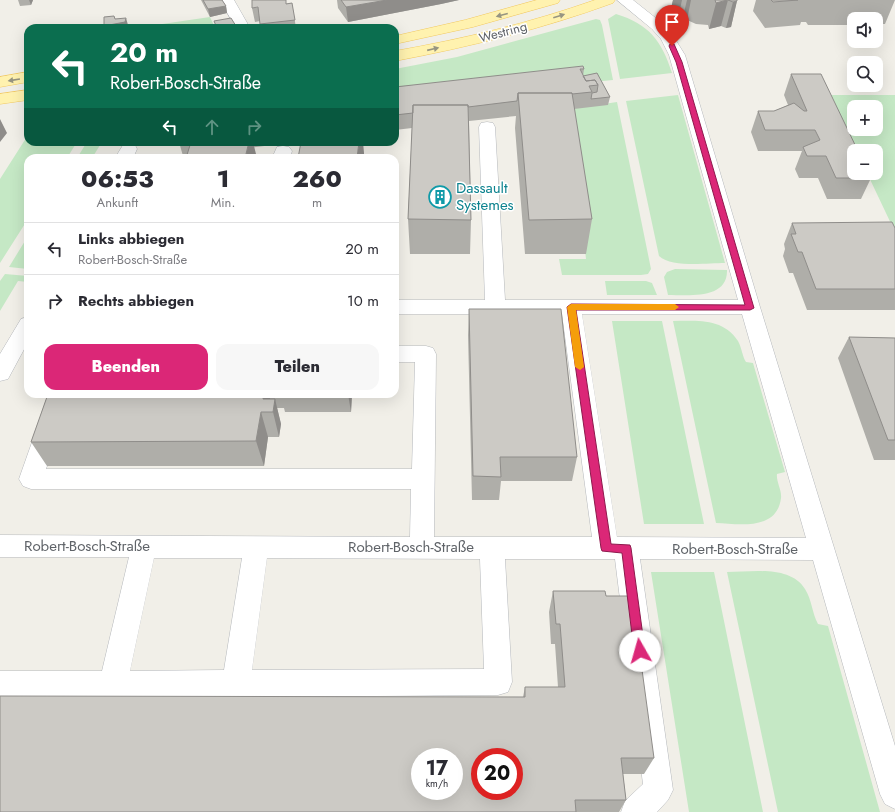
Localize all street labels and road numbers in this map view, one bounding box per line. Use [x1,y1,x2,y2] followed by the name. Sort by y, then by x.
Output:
[477,16,529,48] street label: Westring
[24,535,150,557] street label: Robert-Bosch-Straße
[348,536,474,558] street label: Robert-Bosch-Straße
[672,538,798,560] street label: Robert-Bosch-Straße

